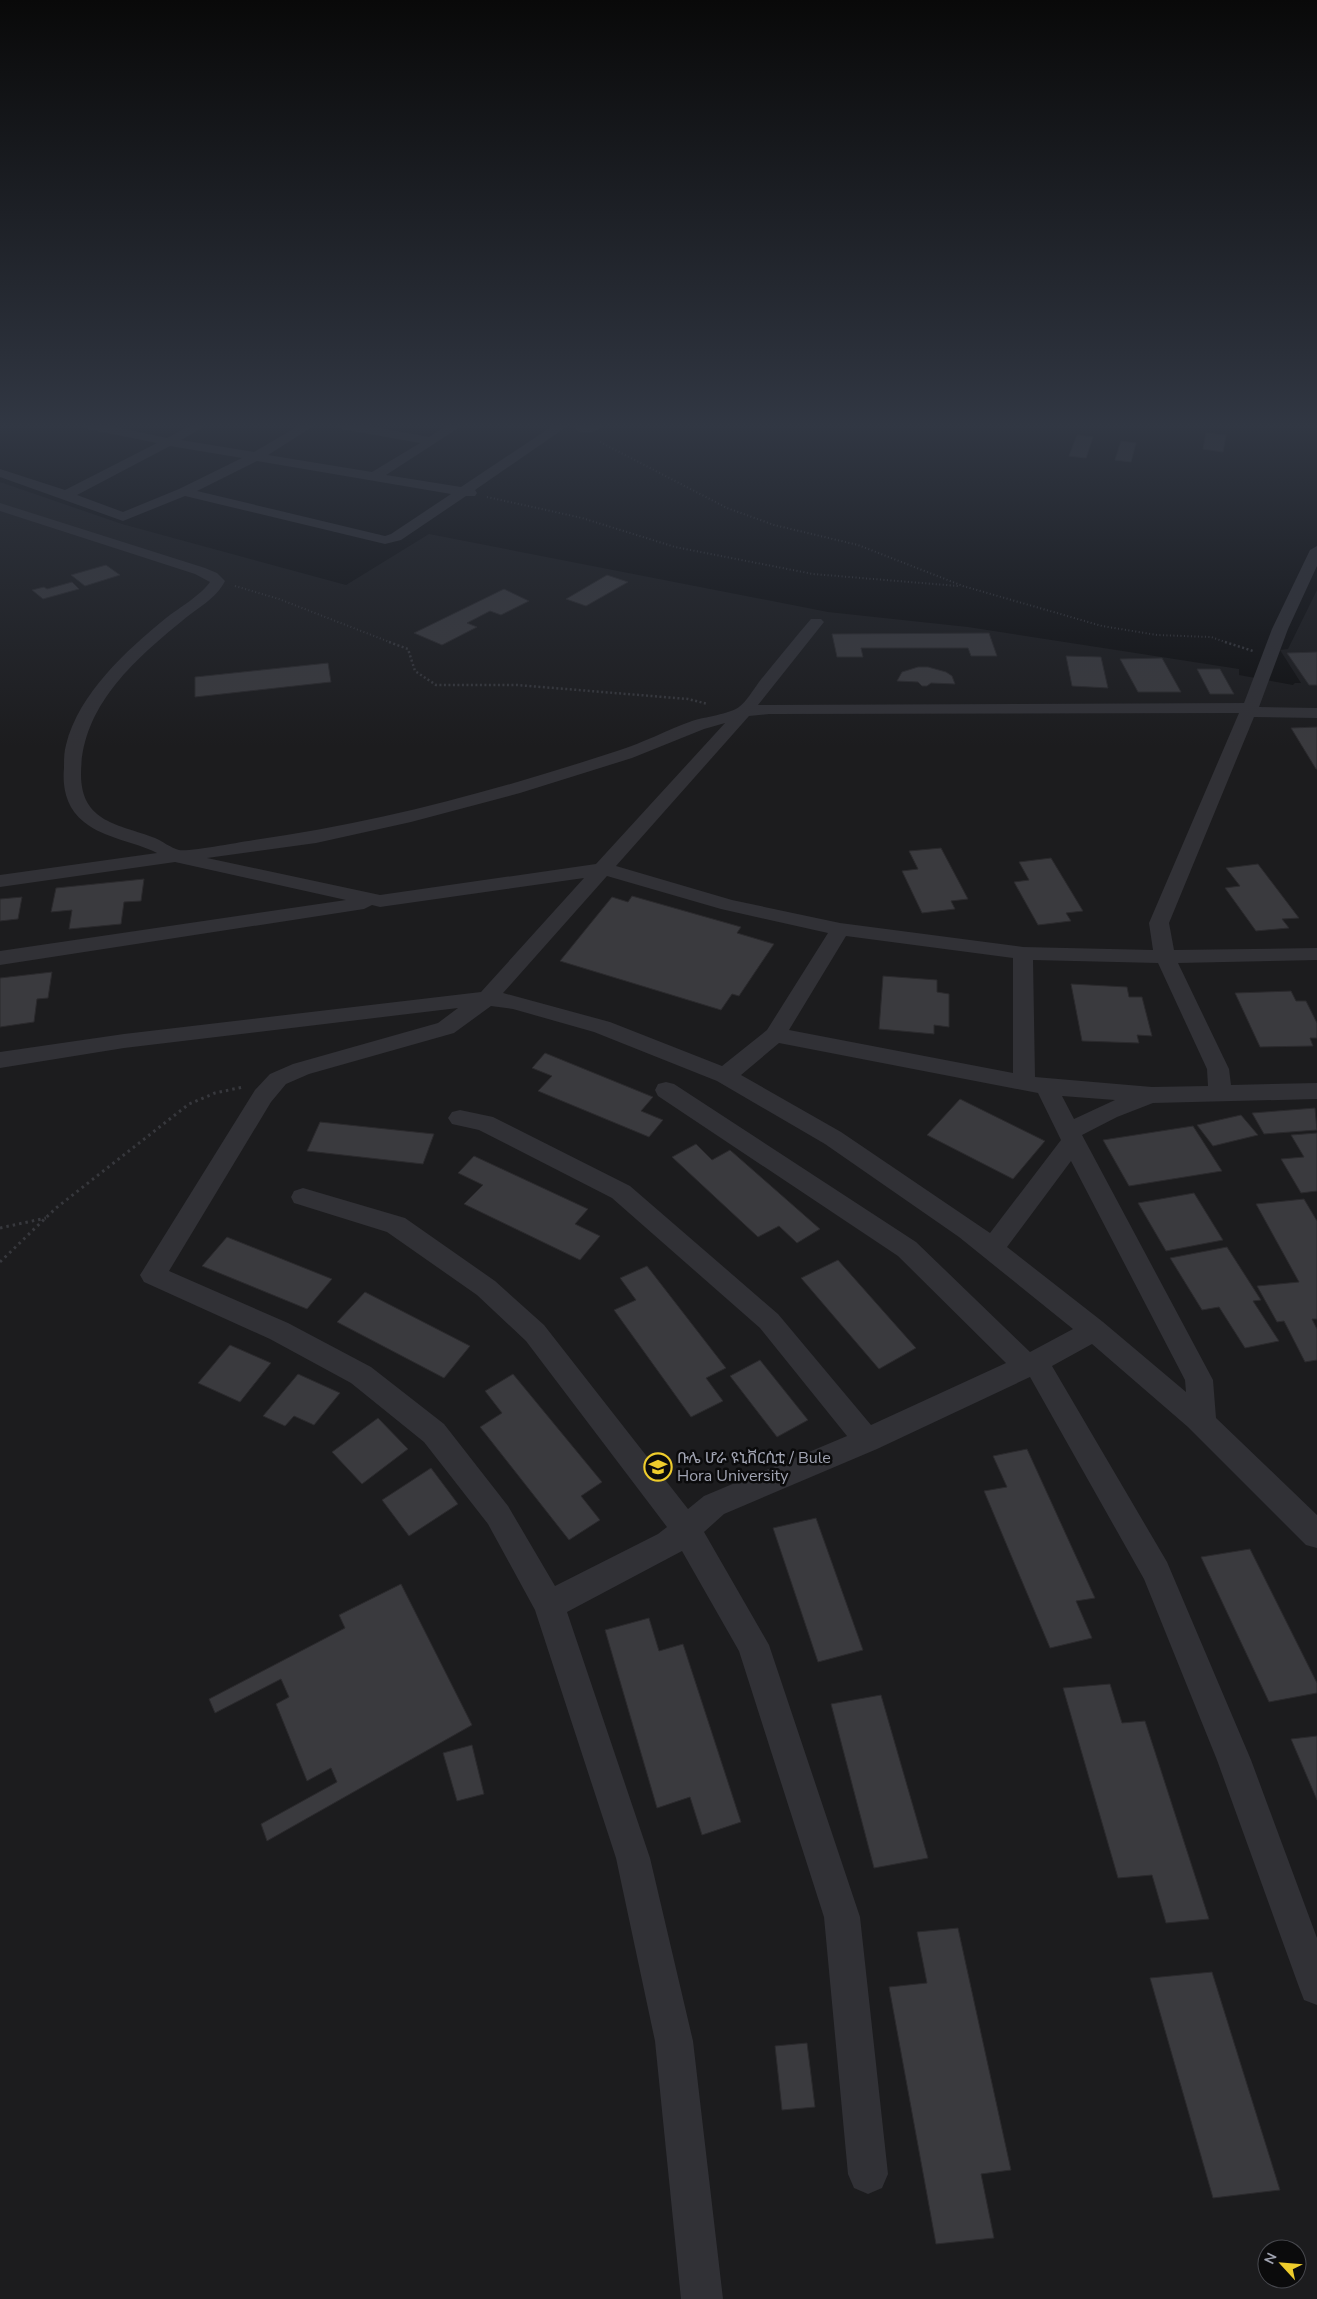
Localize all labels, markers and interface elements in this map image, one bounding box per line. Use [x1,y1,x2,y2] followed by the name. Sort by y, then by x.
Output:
[677,1447,831,1487] place label: ቡሌ ሆራ ዩኒቨርሲቲ / Bule Hora University
[643,1452,673,1482] school or university icon: ቡሌ ሆራ ዩኒቨርሲቲ / Bule Hora University
[1257,2239,1307,2289] north arrow
[1260,2250,1282,2267] text: N

